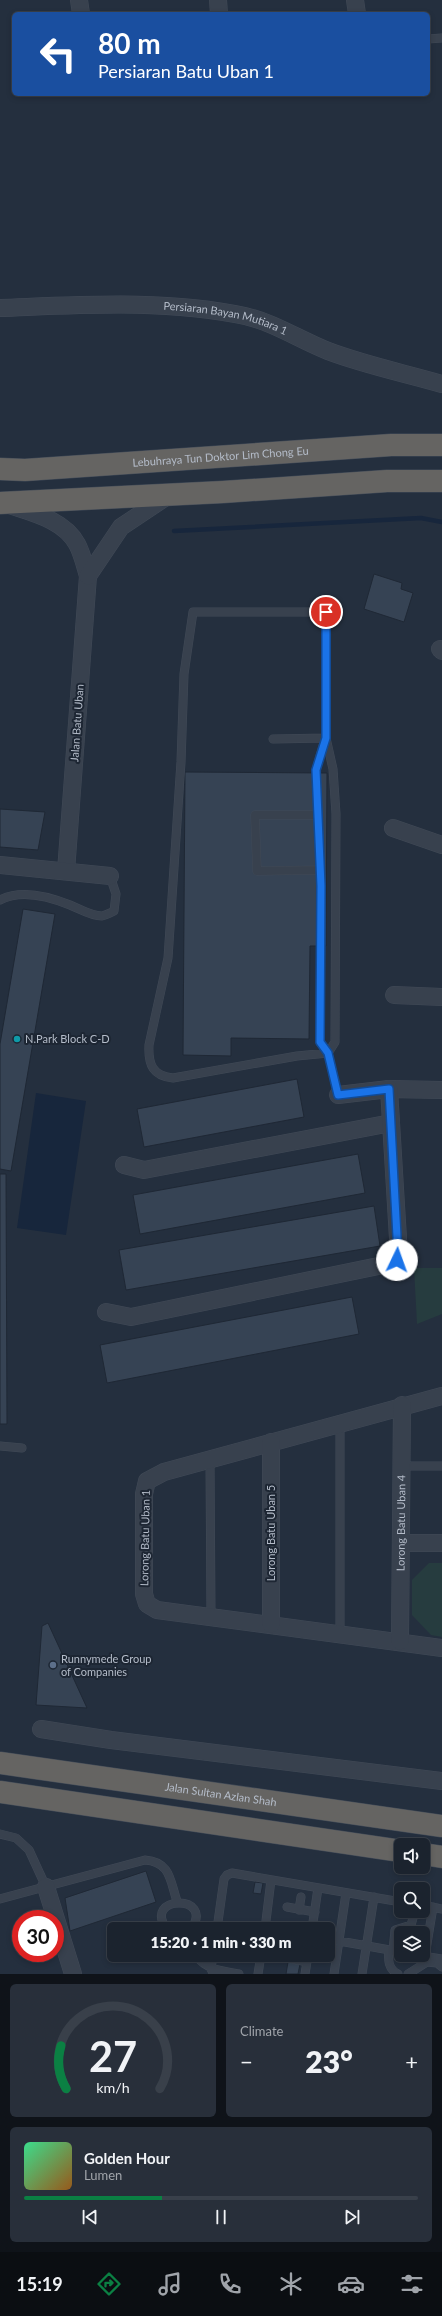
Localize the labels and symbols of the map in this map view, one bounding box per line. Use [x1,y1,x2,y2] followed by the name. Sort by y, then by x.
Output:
[163,299,290,337] street label: Persiaran Bayan Mutiara 1
[132,444,309,469] street label: Lebuhraya Tun Doktor Lim Chong Eu
[309,595,343,629] pin
[67,684,86,762] street label: Jalan Batu Uban
[25,1032,110,1045] place label: N.Park Block C-D
[12,1034,22,1044] marker: N.Park Block C-D
[376,1239,418,1281] position arrow
[394,1474,407,1571] street label: Lorong Batu Uban 4
[264,1485,277,1581] street label: Lorong Batu Uban 5
[137,1490,152,1586] street label: Lorong Batu Uban 1
[61,1652,152,1678] place label: Runnymede Group of Companies
[48,1660,58,1670] marker: Runnymede Group of Companies
[164,1780,278,1808] street label: Jalan Sultan Azlan Shah
[12,1910,64,1962] speed limit sign: 30

